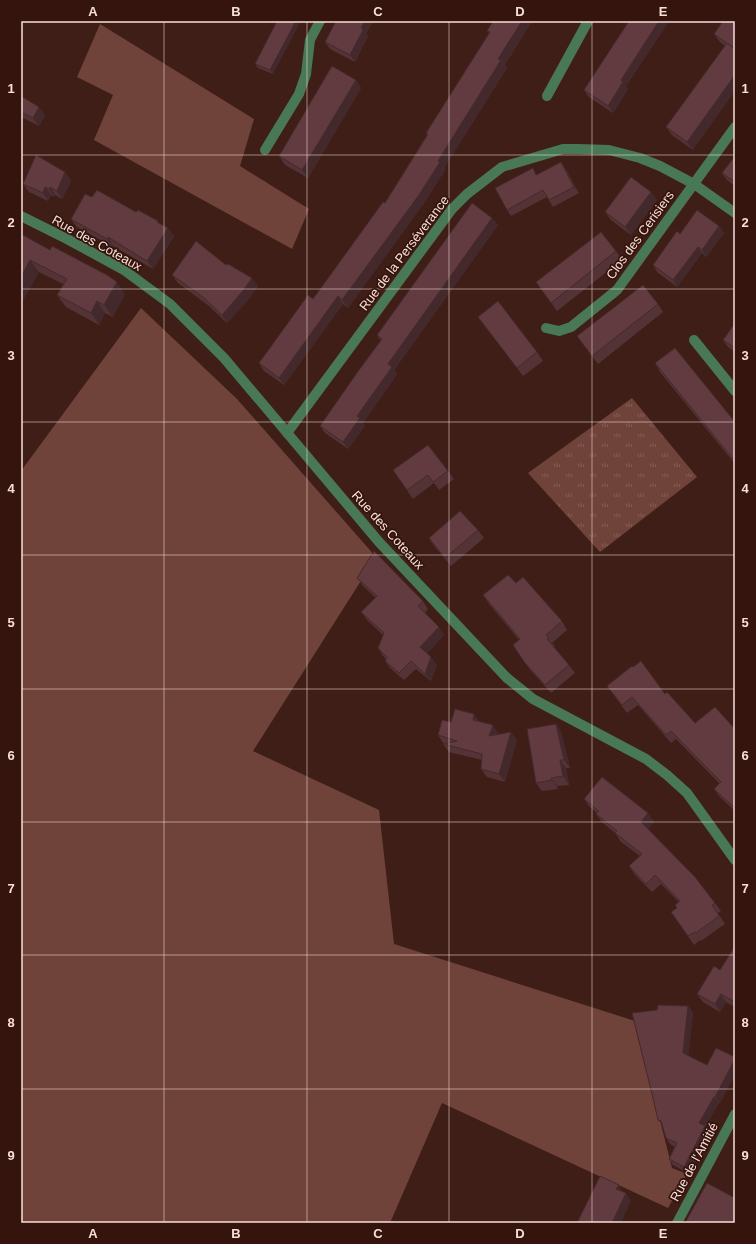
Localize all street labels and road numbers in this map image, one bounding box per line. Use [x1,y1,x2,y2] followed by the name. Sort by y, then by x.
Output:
[603,188,677,282] street label: Clos des Cerisiers
[356,193,452,313] street label: Rue de la Perséverance
[49,212,145,274] street label: Rue des Coteaux
[349,488,428,573] street label: Rue des Coteaux
[667,1120,721,1204] street label: Rue de l'Amitié

